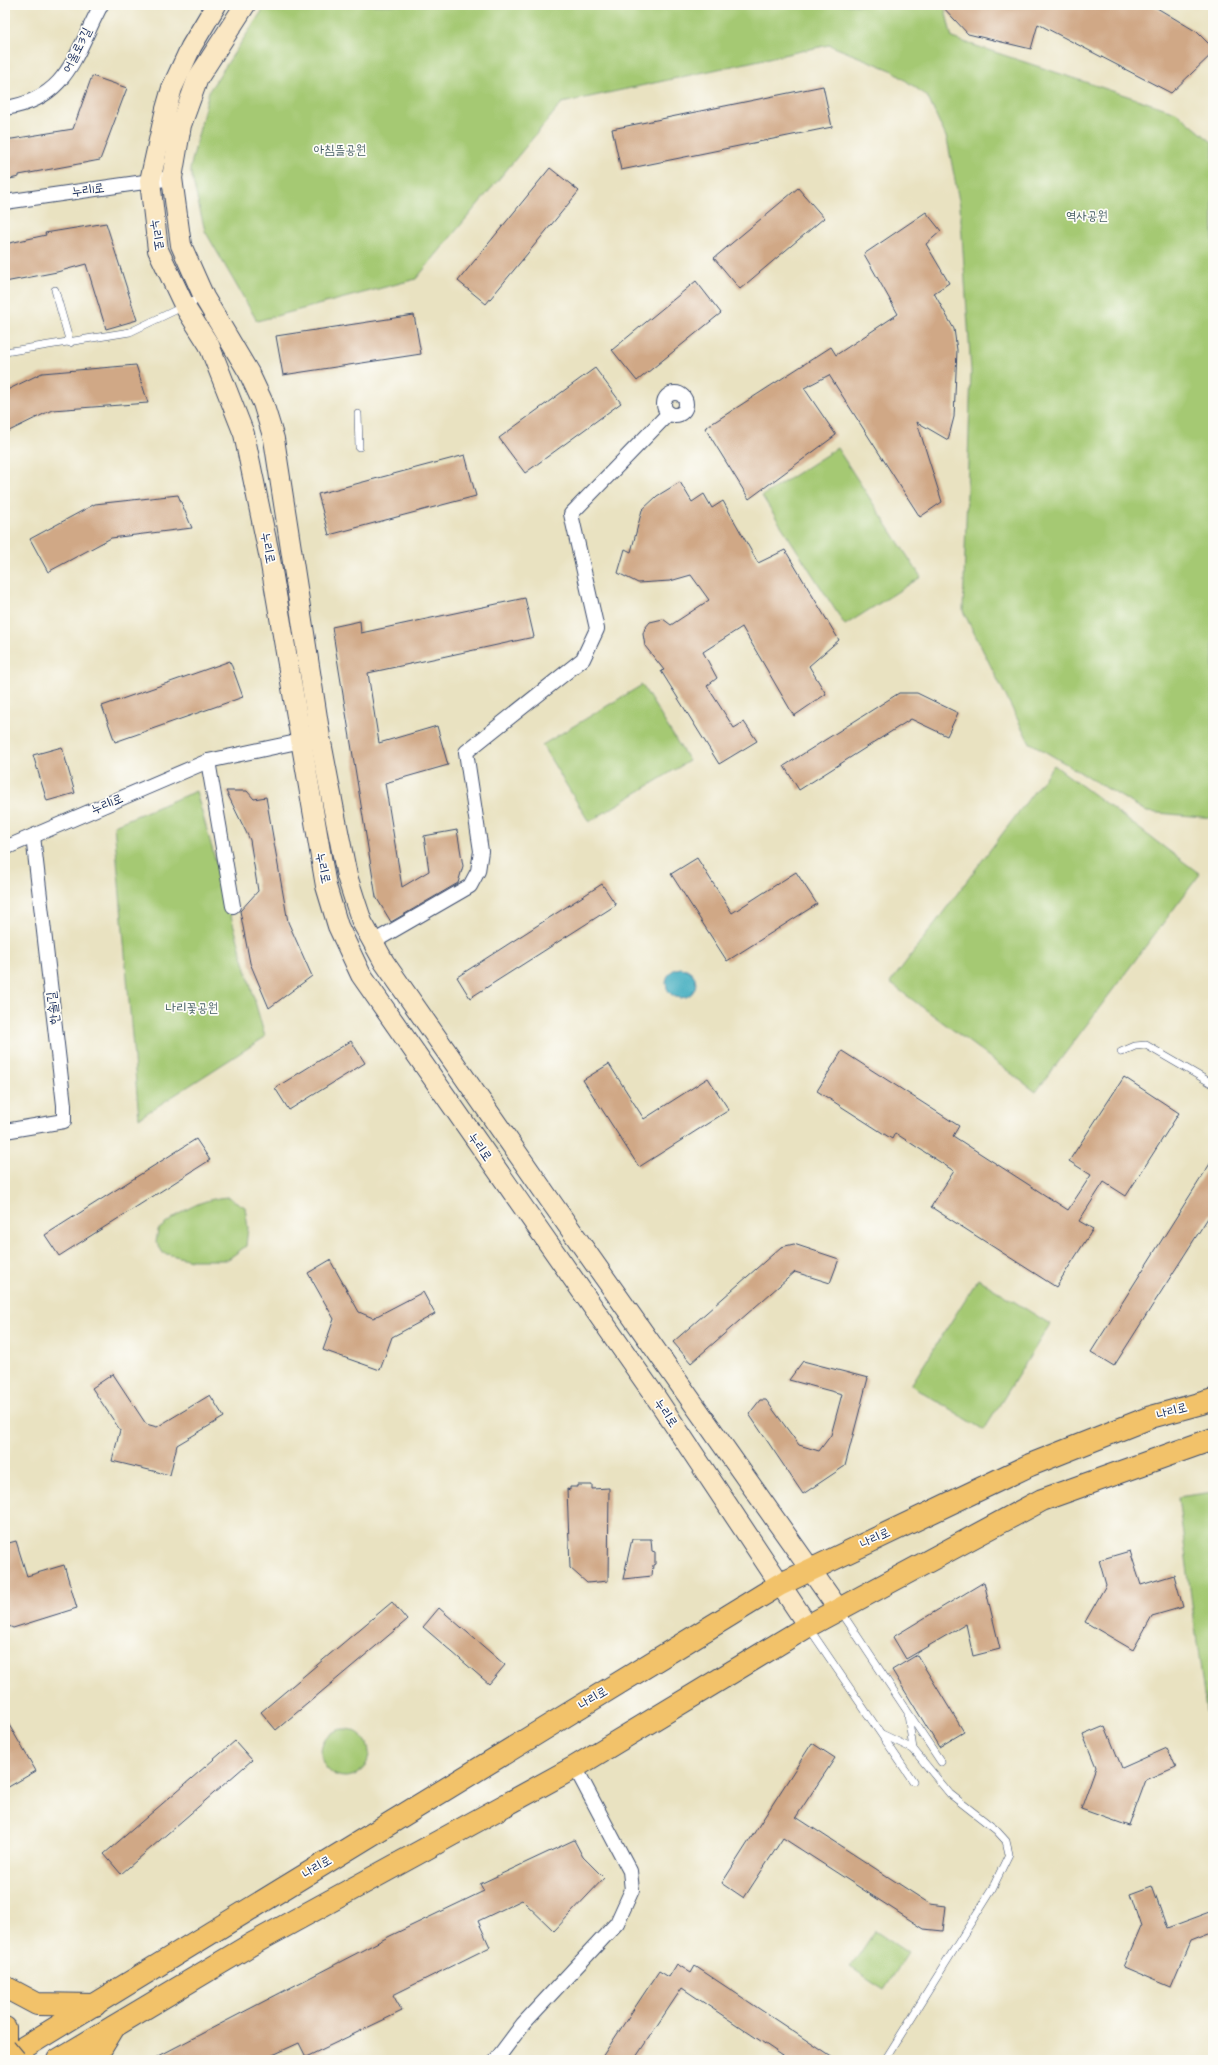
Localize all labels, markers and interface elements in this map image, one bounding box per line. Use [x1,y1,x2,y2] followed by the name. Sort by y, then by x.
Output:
[58,24,96,76] street label: 어울로3길
[314,141,366,159] park label: 아침뜰공원
[70,179,106,201] street label: 누리1로
[1066,207,1108,225] park label: 역사공원
[145,218,169,252] street label: 누리로
[256,531,280,565] street label: 누리로
[88,789,126,819] street label: 누리1로
[311,851,335,885] street label: 누리로
[42,991,64,1025] street label: 한솔1길
[166,999,218,1017] park label: 나리꽃공원
[464,1129,496,1165] street label: 누리로
[650,1395,682,1431] street label: 누리로
[1155,1398,1189,1424] street label: 나리로
[857,1523,893,1553] street label: 나리로
[575,1682,611,1714] street label: 나리로
[299,1851,335,1883] street label: 나리로

